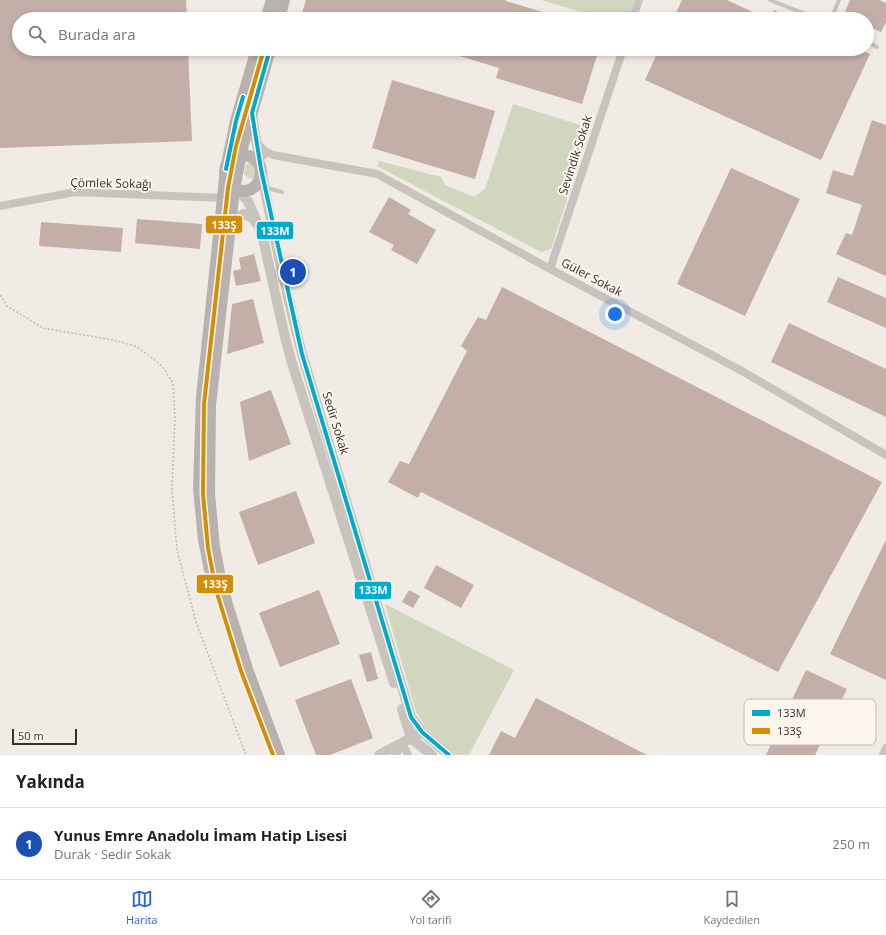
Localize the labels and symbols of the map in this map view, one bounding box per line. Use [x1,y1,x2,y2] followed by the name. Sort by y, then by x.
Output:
[554,112,596,197] street label: Sevindik Sokak
[70,174,152,192] street label: Çömlek Sokağı
[205,215,243,234] line badge: 133Ş
[212,217,236,232] text: 133Ş
[256,221,294,240] line badge: 133M
[260,223,290,238] text: 133M
[558,254,626,301] street label: Güler Sokak
[280,257,306,287] pin: 1
[605,304,625,324] your location
[318,390,354,457] street label: Sedir Sokak
[196,574,234,594] line badge: 133Ş
[203,576,227,591] text: 133Ş
[354,581,392,600] line badge: 133M
[358,582,388,597] text: 133M
[744,699,876,745] legend
[777,705,806,720] text: 133M
[777,723,802,738] text: 133Ş
[12,727,77,746] scale bar

